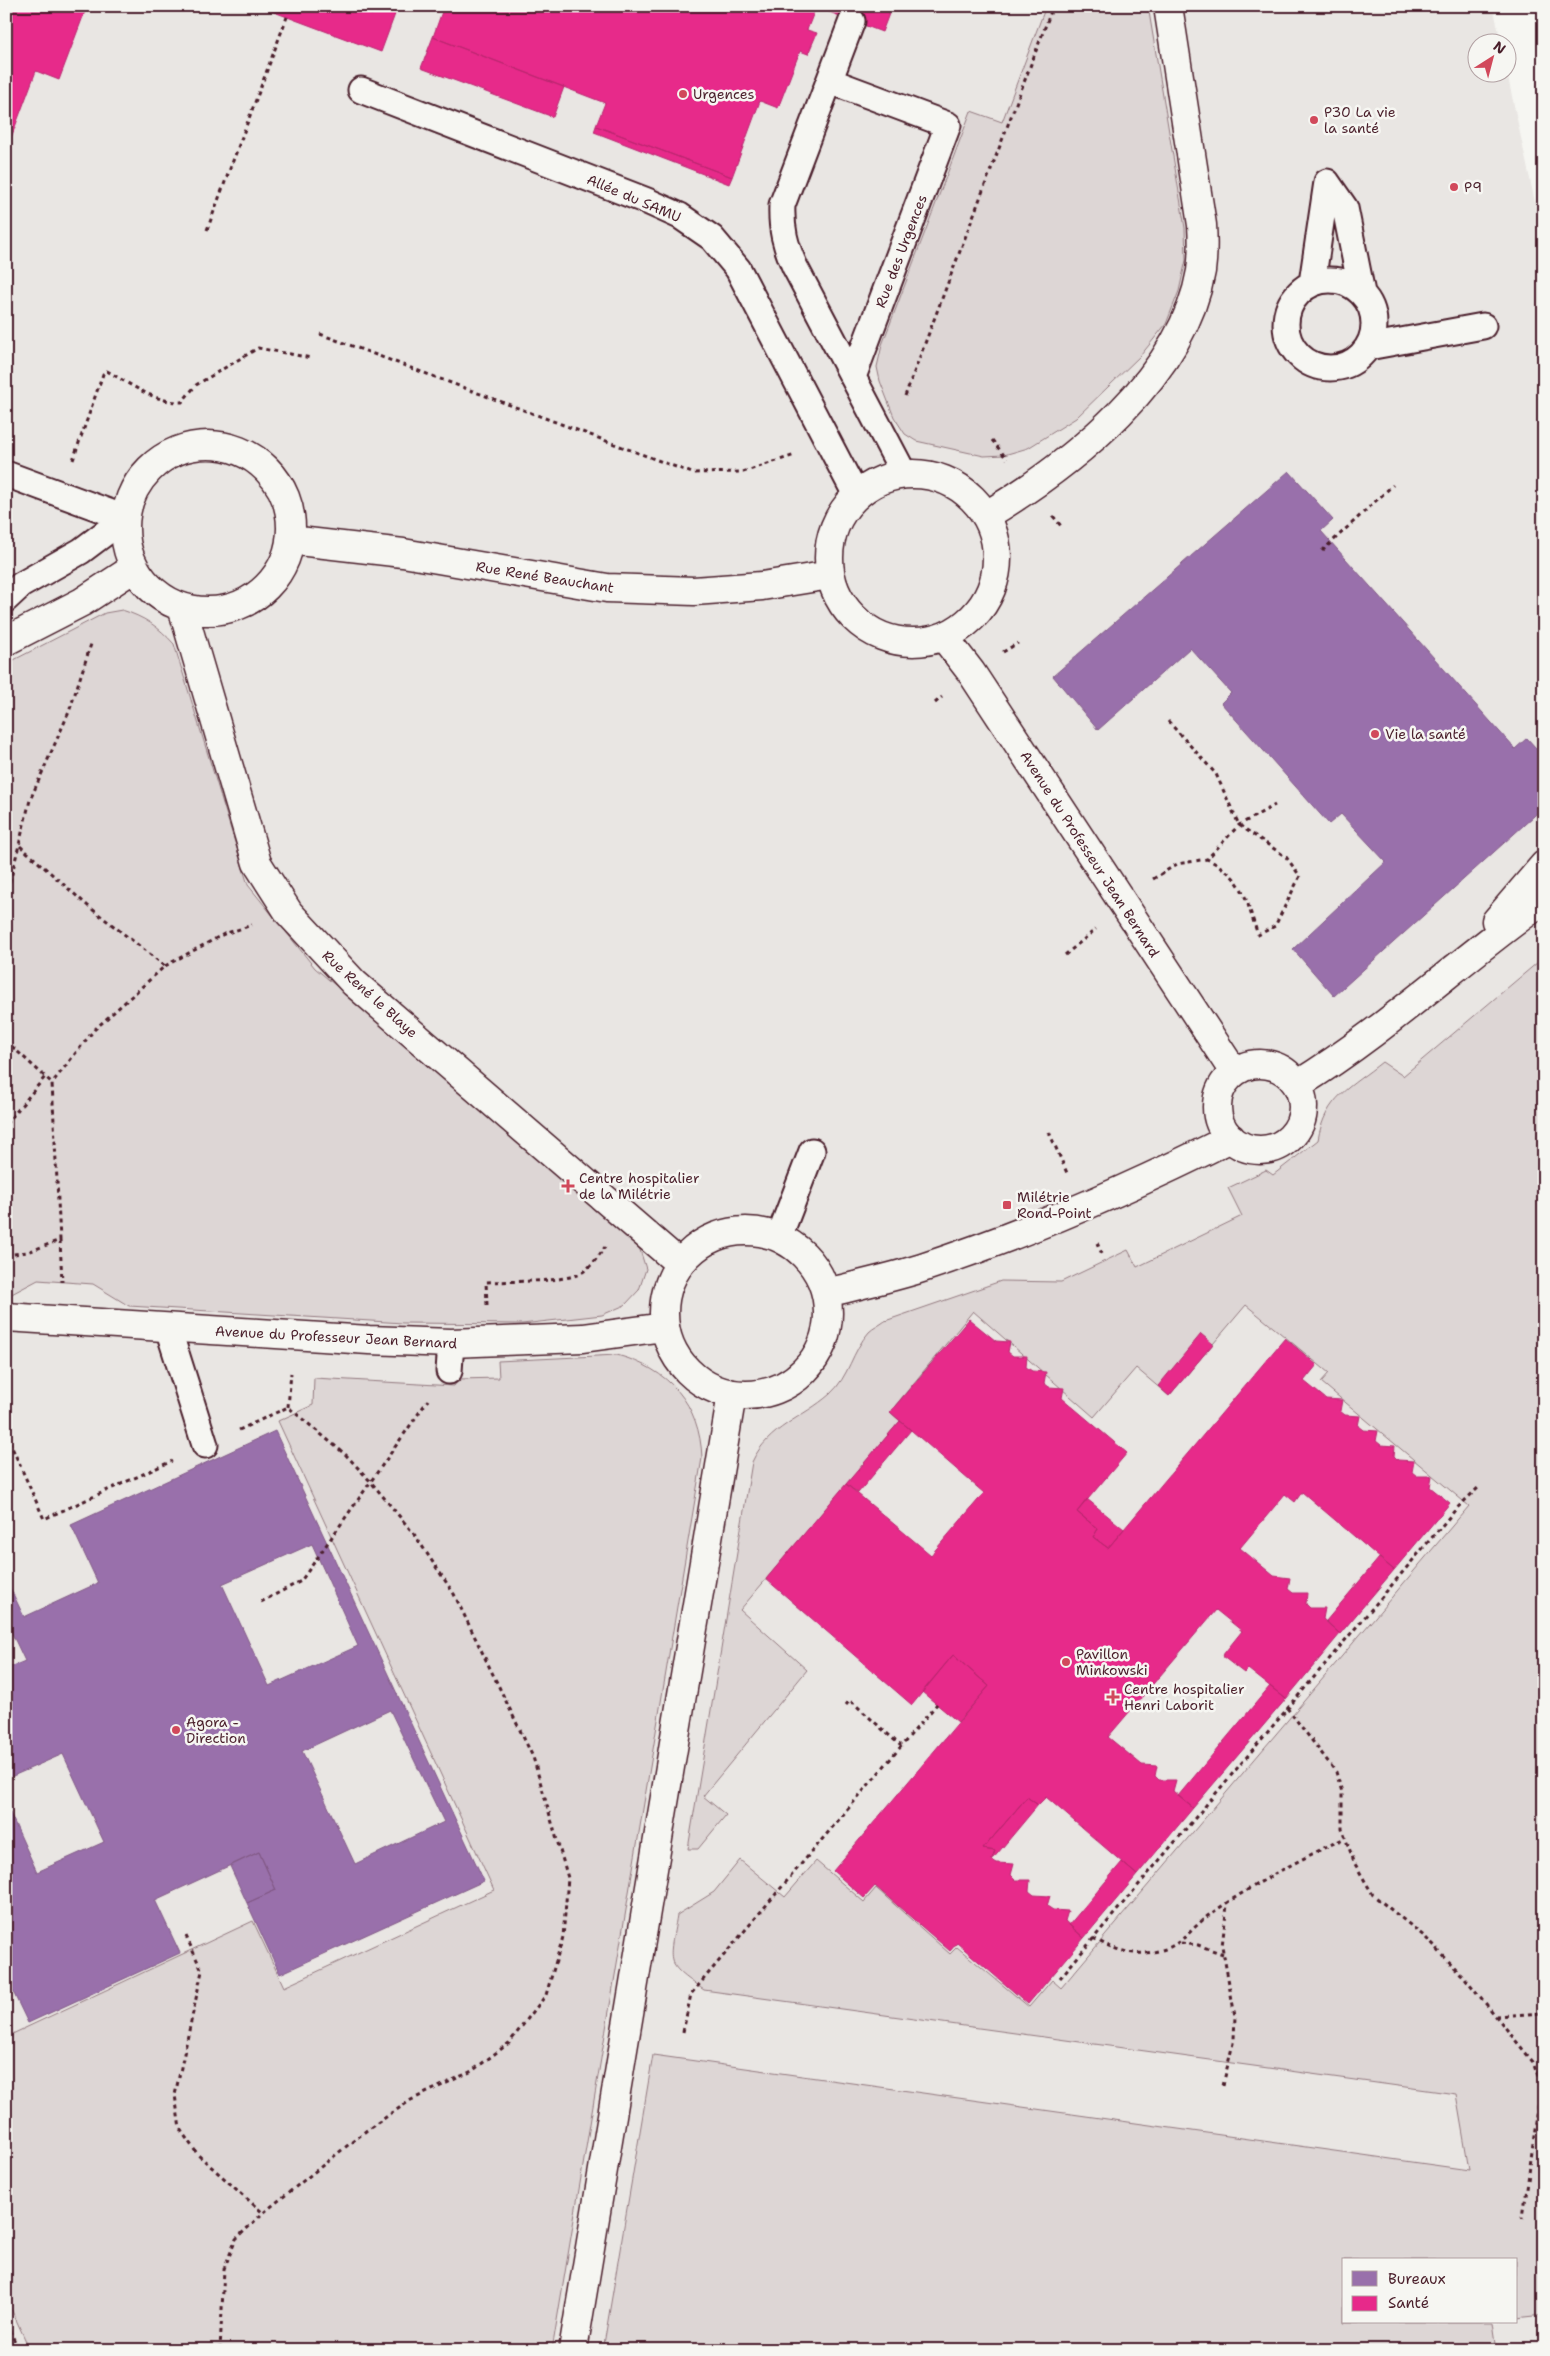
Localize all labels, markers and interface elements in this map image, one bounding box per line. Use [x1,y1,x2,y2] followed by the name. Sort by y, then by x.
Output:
[1468,32,1518,82] north arrow
[1490,37,1509,58] text: N
[693,85,755,103] place label: Urgences
[677,88,689,100] marker: Urgences
[1324,103,1396,137] place label: P30 La vie la santé
[1308,114,1320,126] marker: P30 La vie la santé
[584,170,684,226] street label: Allée du SAMU
[1464,178,1482,196] place label: P9
[1448,181,1460,193] marker: P9
[871,192,931,310] street label: Rue des Urgences
[475,557,615,597] street label: Rue René Beauchant
[1385,725,1466,743] place label: Vie la santé
[1369,728,1381,740] marker: Vie la santé
[1016,747,1164,961] street label: Avenue du Professeur Jean Bernard
[319,946,421,1042] street label: Rue René le Blaye
[579,1169,700,1203] place label: Centre hospitalier de la Milétrie
[561,1179,575,1193] marker: Centre hospitalier de la Milétrie
[1017,1188,1092,1222] place label: Milétrie Rond-Point
[1001,1199,1013,1211] marker: Milétrie Rond-Point
[214,1322,458,1352] street label: Avenue du Professeur Jean Bernard
[1076,1645,1148,1679] place label: Pavillon Minkowski
[1060,1656,1072,1668] marker: Pavillon Minkowski
[1124,1680,1245,1714] place label: Centre hospitalier Henri Laborit
[1106,1690,1120,1704] marker: Centre hospitalier Henri Laborit
[186,1713,246,1747] place label: Agora - Direction
[170,1724,182,1736] marker: Agora - Direction
[1342,2258,1518,2324] legend
[1388,2269,1446,2289] text: Bureaux
[1388,2293,1429,2313] text: Santé

